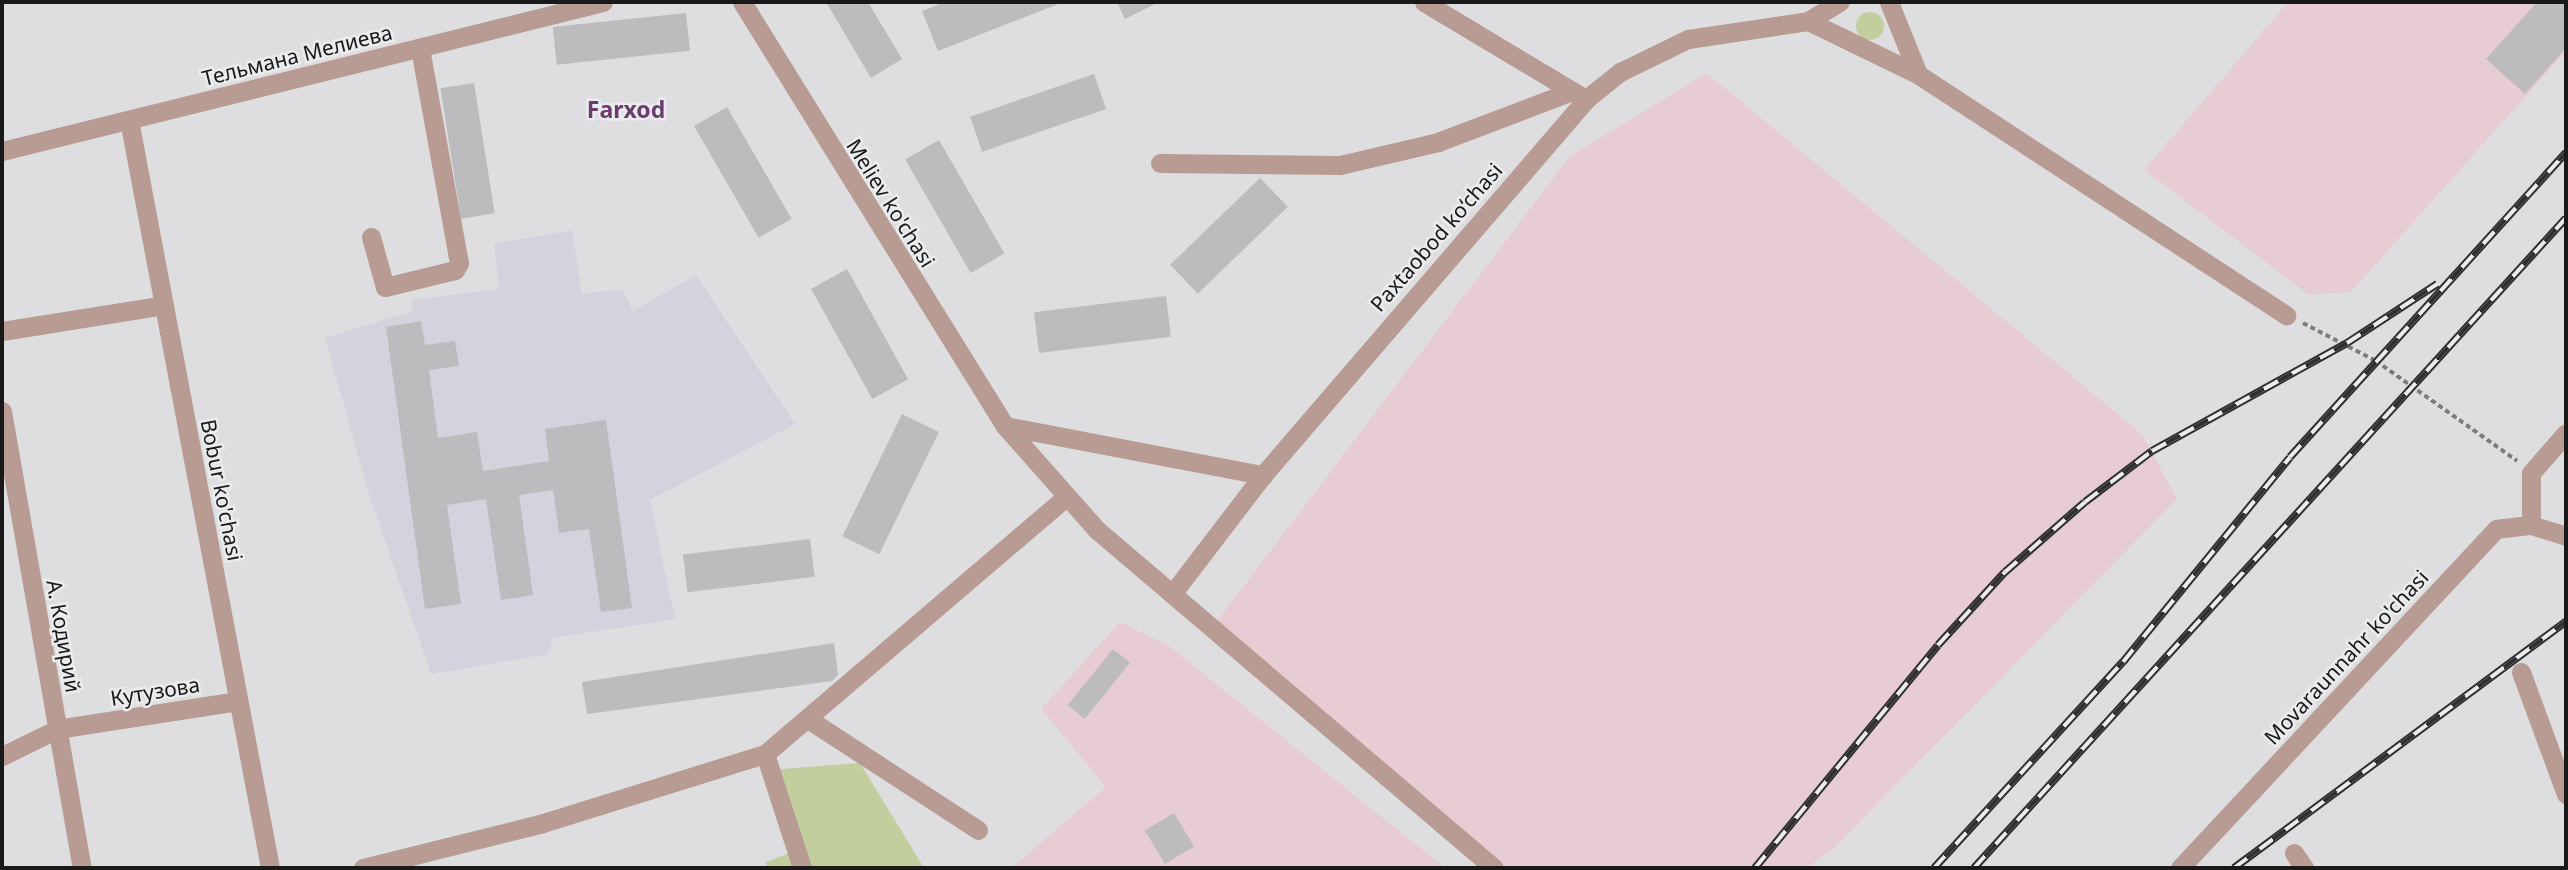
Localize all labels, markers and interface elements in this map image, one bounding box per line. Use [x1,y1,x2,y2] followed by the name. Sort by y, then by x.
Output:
[199,19,395,91] street label: Тельмана Мелиева
[587,95,665,123] district label: Farxod
[841,134,941,272] street label: Meliev ko'chasi
[1365,158,1507,316] street label: Paxtaobod ko‘chasi
[196,417,248,563] street label: Bobur ko'chasi
[2259,565,2433,749] street label: Movaraunnahr ko'chasi
[42,578,86,694] street label: А. Кодирий
[108,671,202,711] street label: Кутузова

